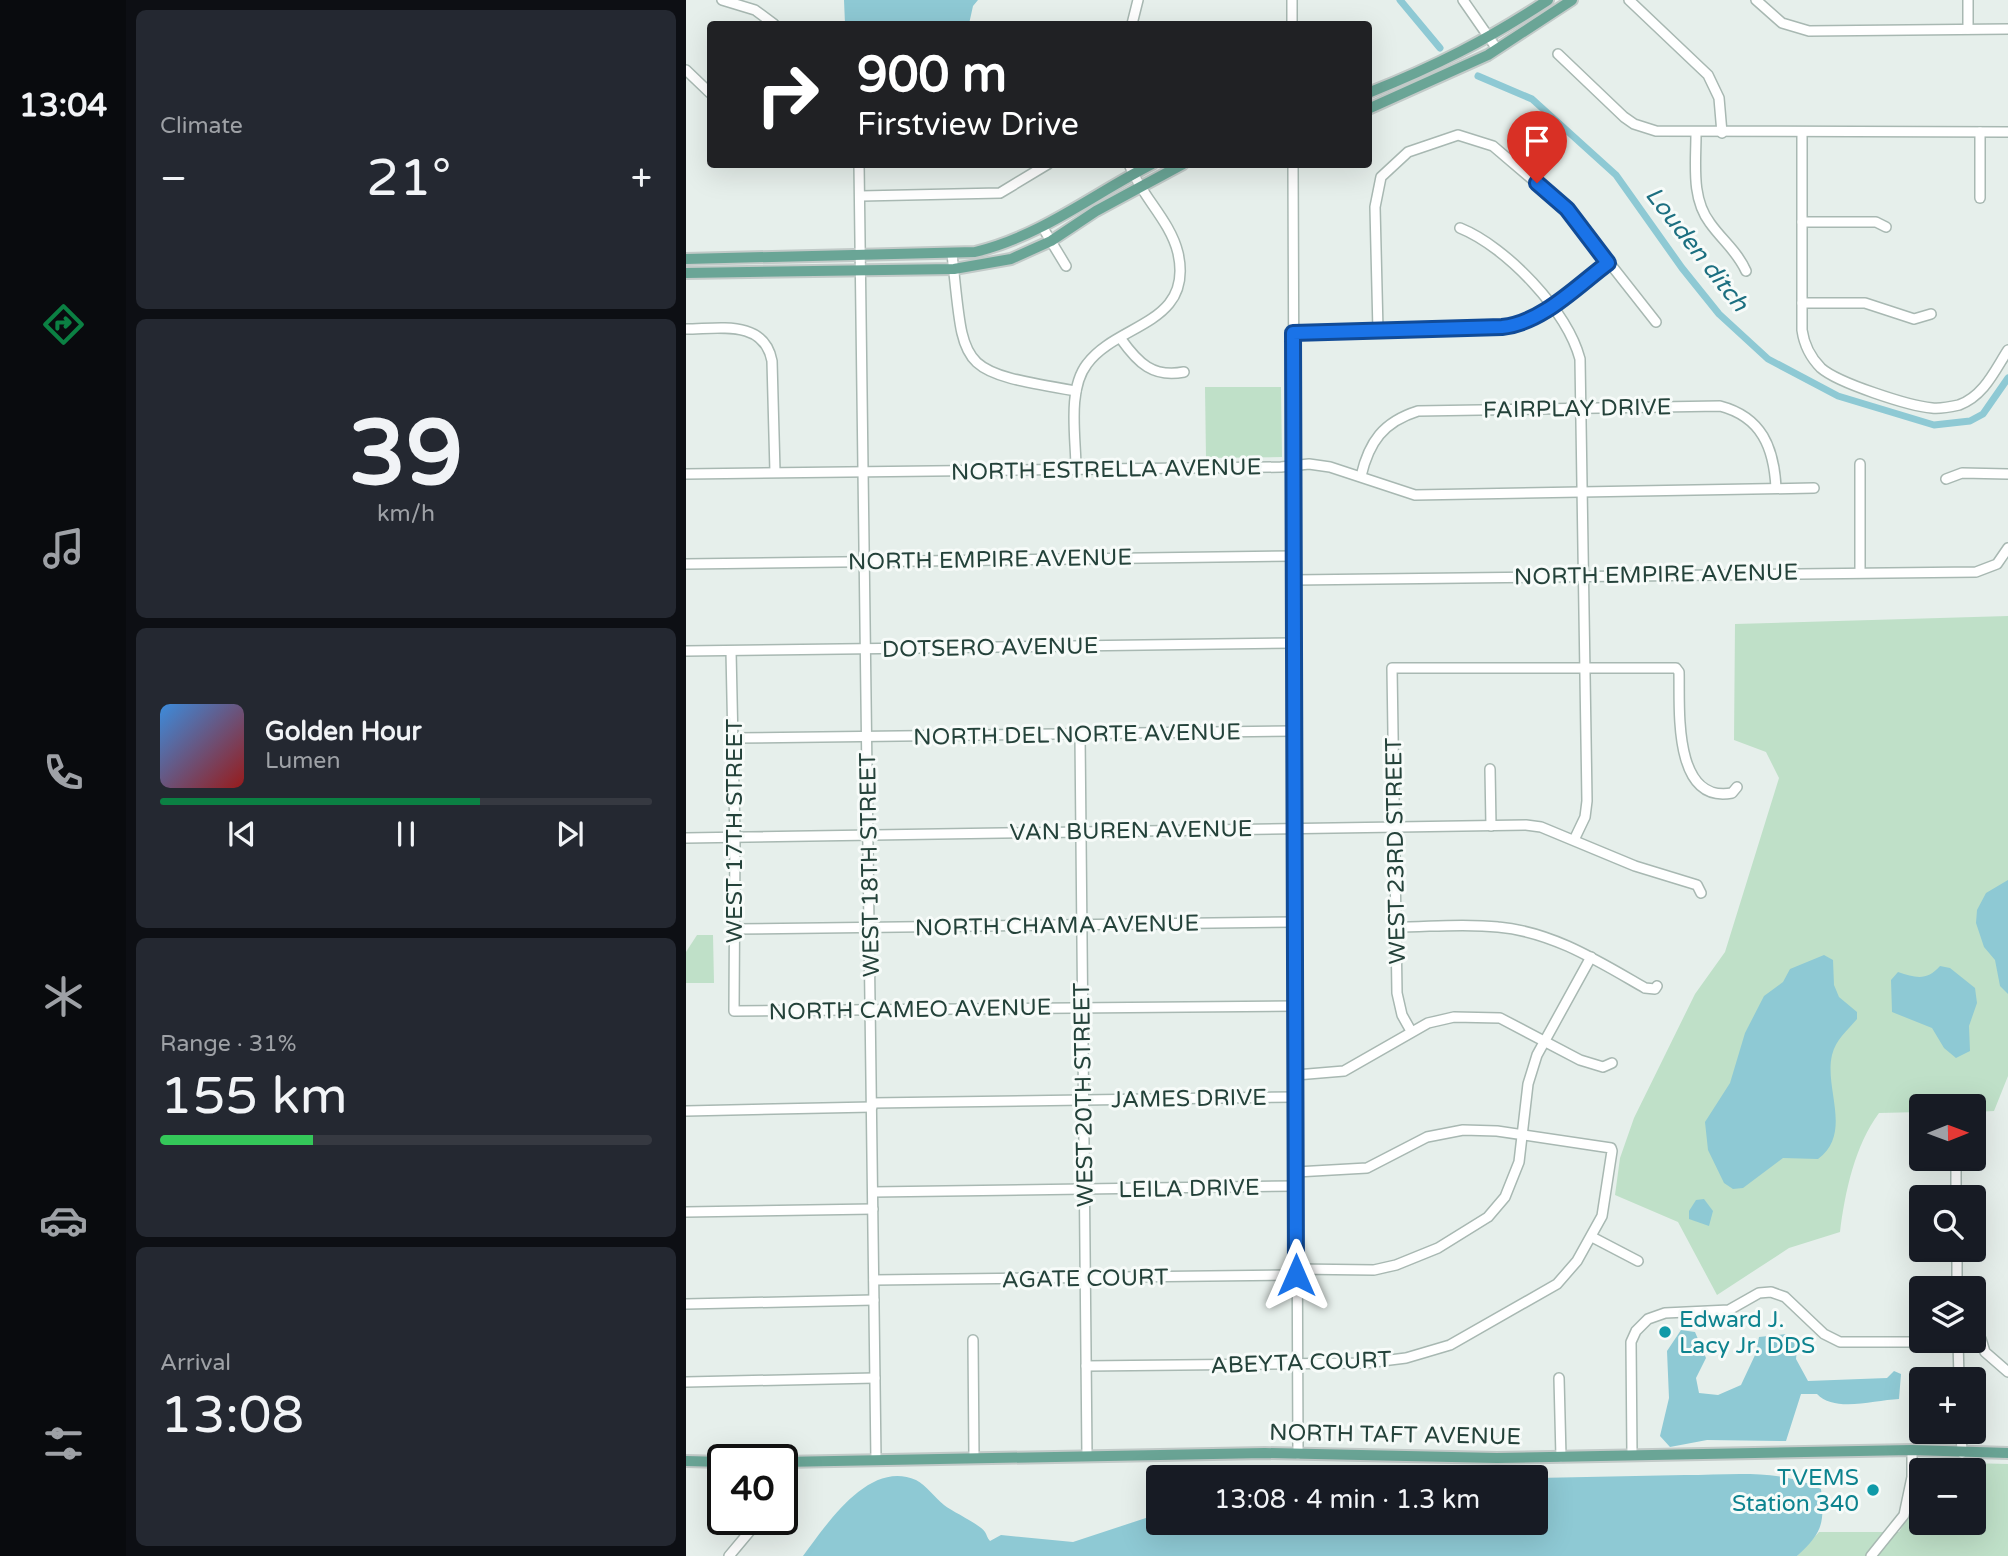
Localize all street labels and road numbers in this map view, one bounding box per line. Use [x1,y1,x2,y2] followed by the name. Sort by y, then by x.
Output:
[1483,393,1671,425] street label: FAIRPLAY DRIVE
[951,453,1261,487] street label: NORTH ESTRELLA AVENUE
[848,544,1132,576] street label: NORTH EMPIRE AVENUE
[1514,559,1798,591] street label: NORTH EMPIRE AVENUE
[882,632,1099,664] street label: DOTSERO AVENUE
[913,718,1241,752] street label: NORTH DEL NORTE AVENUE
[721,719,749,943] street label: WEST 17TH STREET
[1380,737,1412,965] street label: WEST 23RD STREET
[854,752,886,977] street label: WEST 18TH STREET
[1009,815,1253,847] street label: VAN BUREN AVENUE
[915,910,1199,942] street label: NORTH CHAMA AVENUE
[1068,982,1100,1207] street label: WEST 20TH STREET
[768,994,1052,1026] street label: NORTH CAMEO AVENUE
[1111,1084,1267,1114] street label: JAMES DRIVE
[1118,1174,1260,1204] street label: LEILA DRIVE
[1001,1264,1169,1294] street label: AGATE COURT
[1210,1346,1392,1380] street label: ABEYTA COURT
[1269,1419,1521,1451] street label: NORTH TAFT AVENUE

